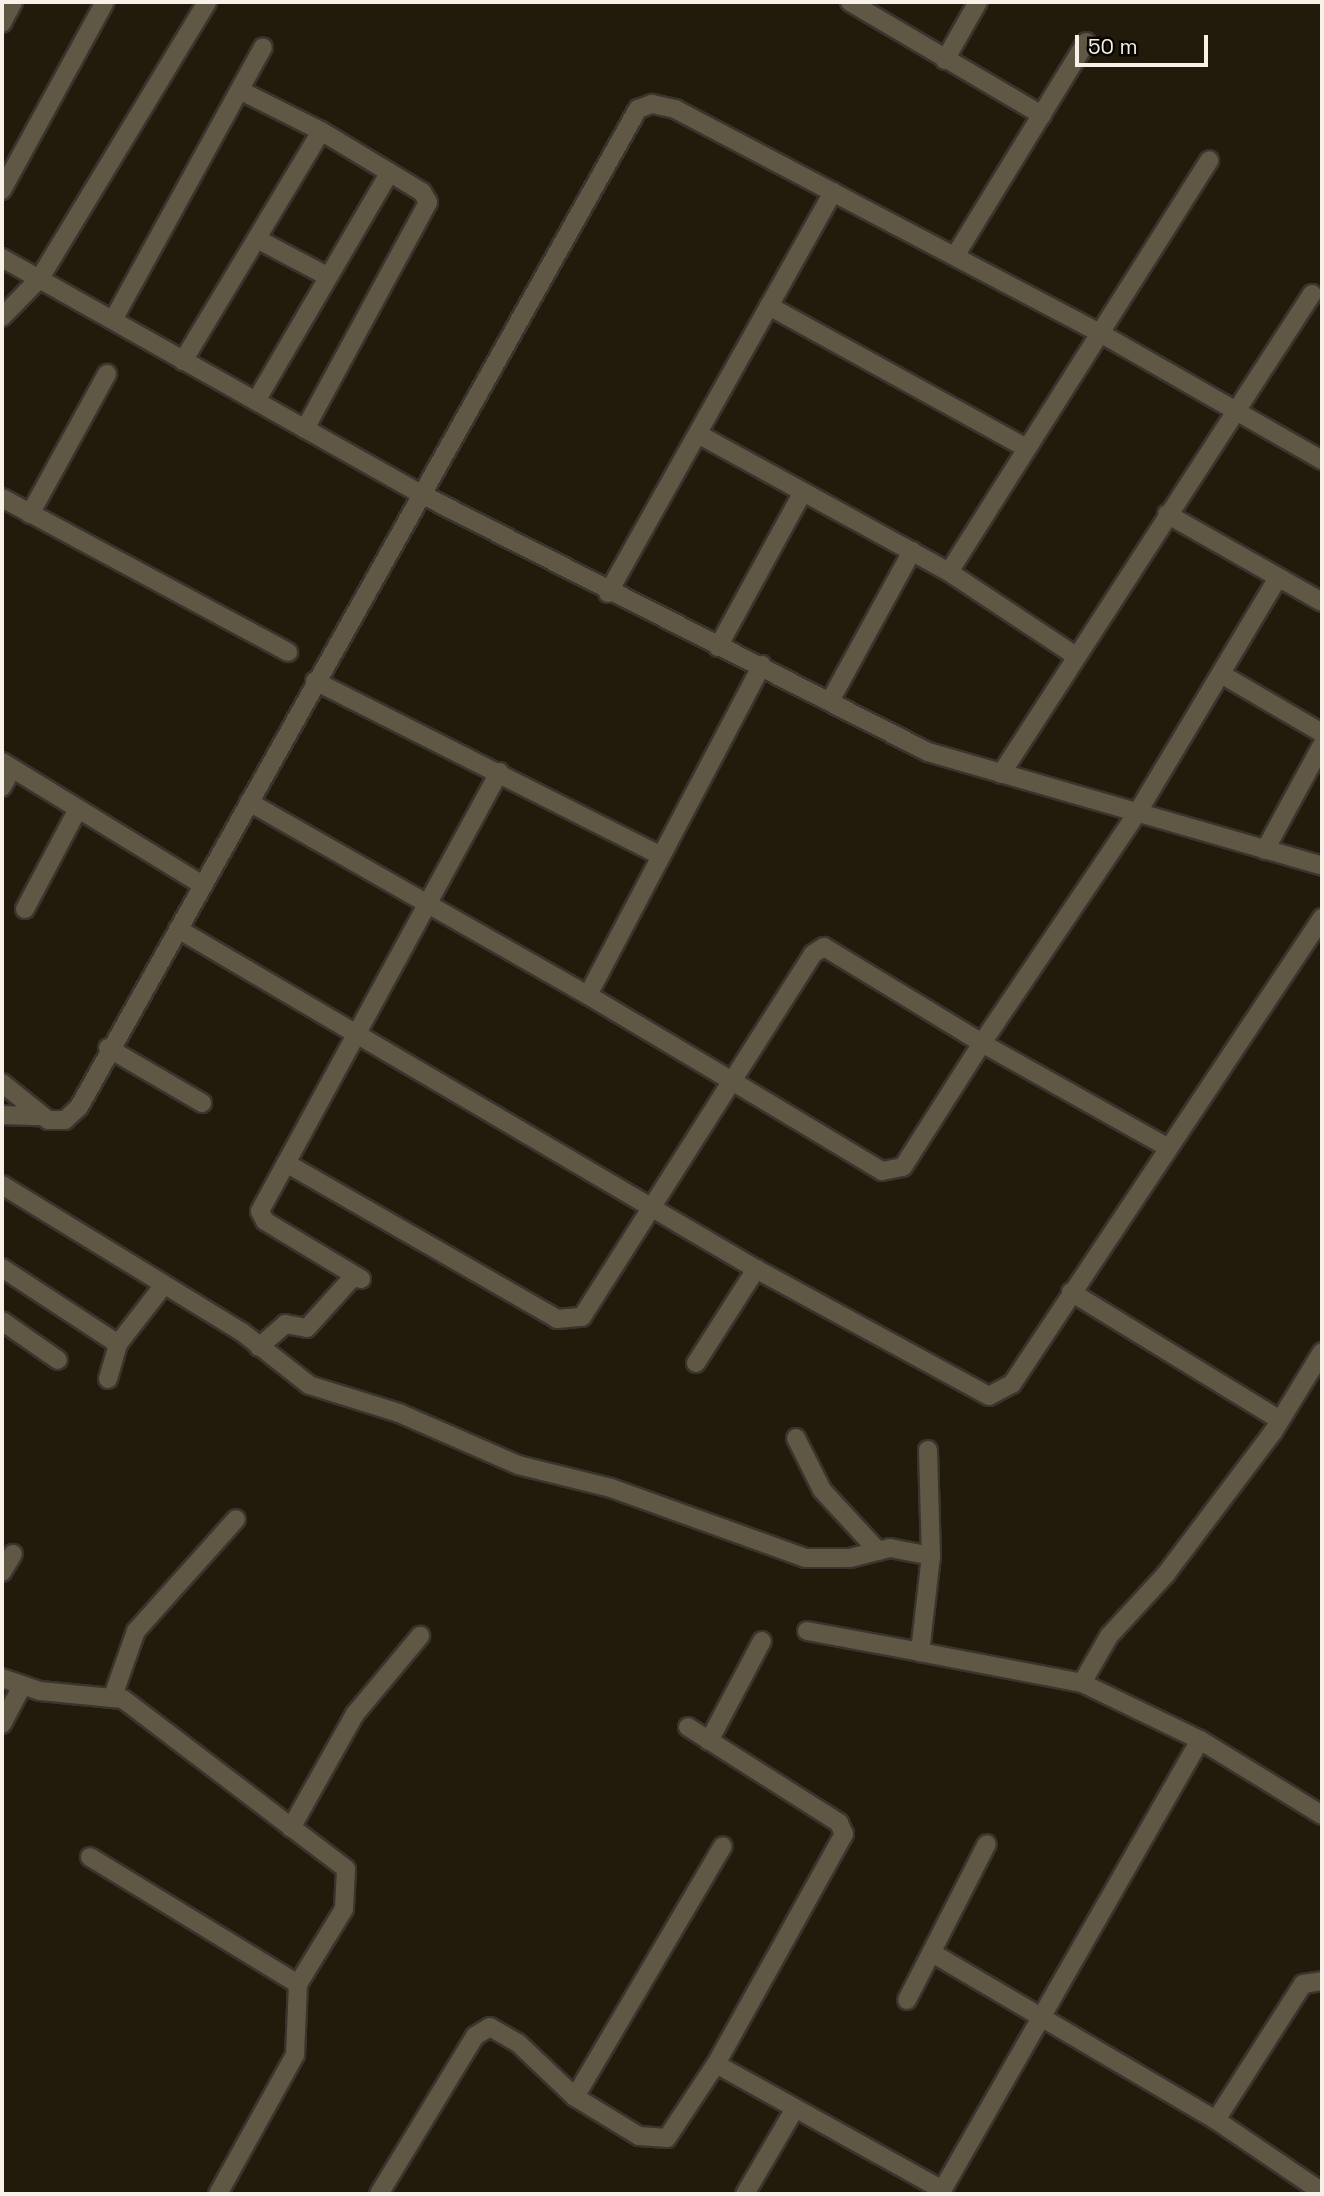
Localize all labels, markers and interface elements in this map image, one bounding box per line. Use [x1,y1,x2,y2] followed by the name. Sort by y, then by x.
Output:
[1079,21,1212,65] scale bar
[1088,33,1138,60] text: 50 m

